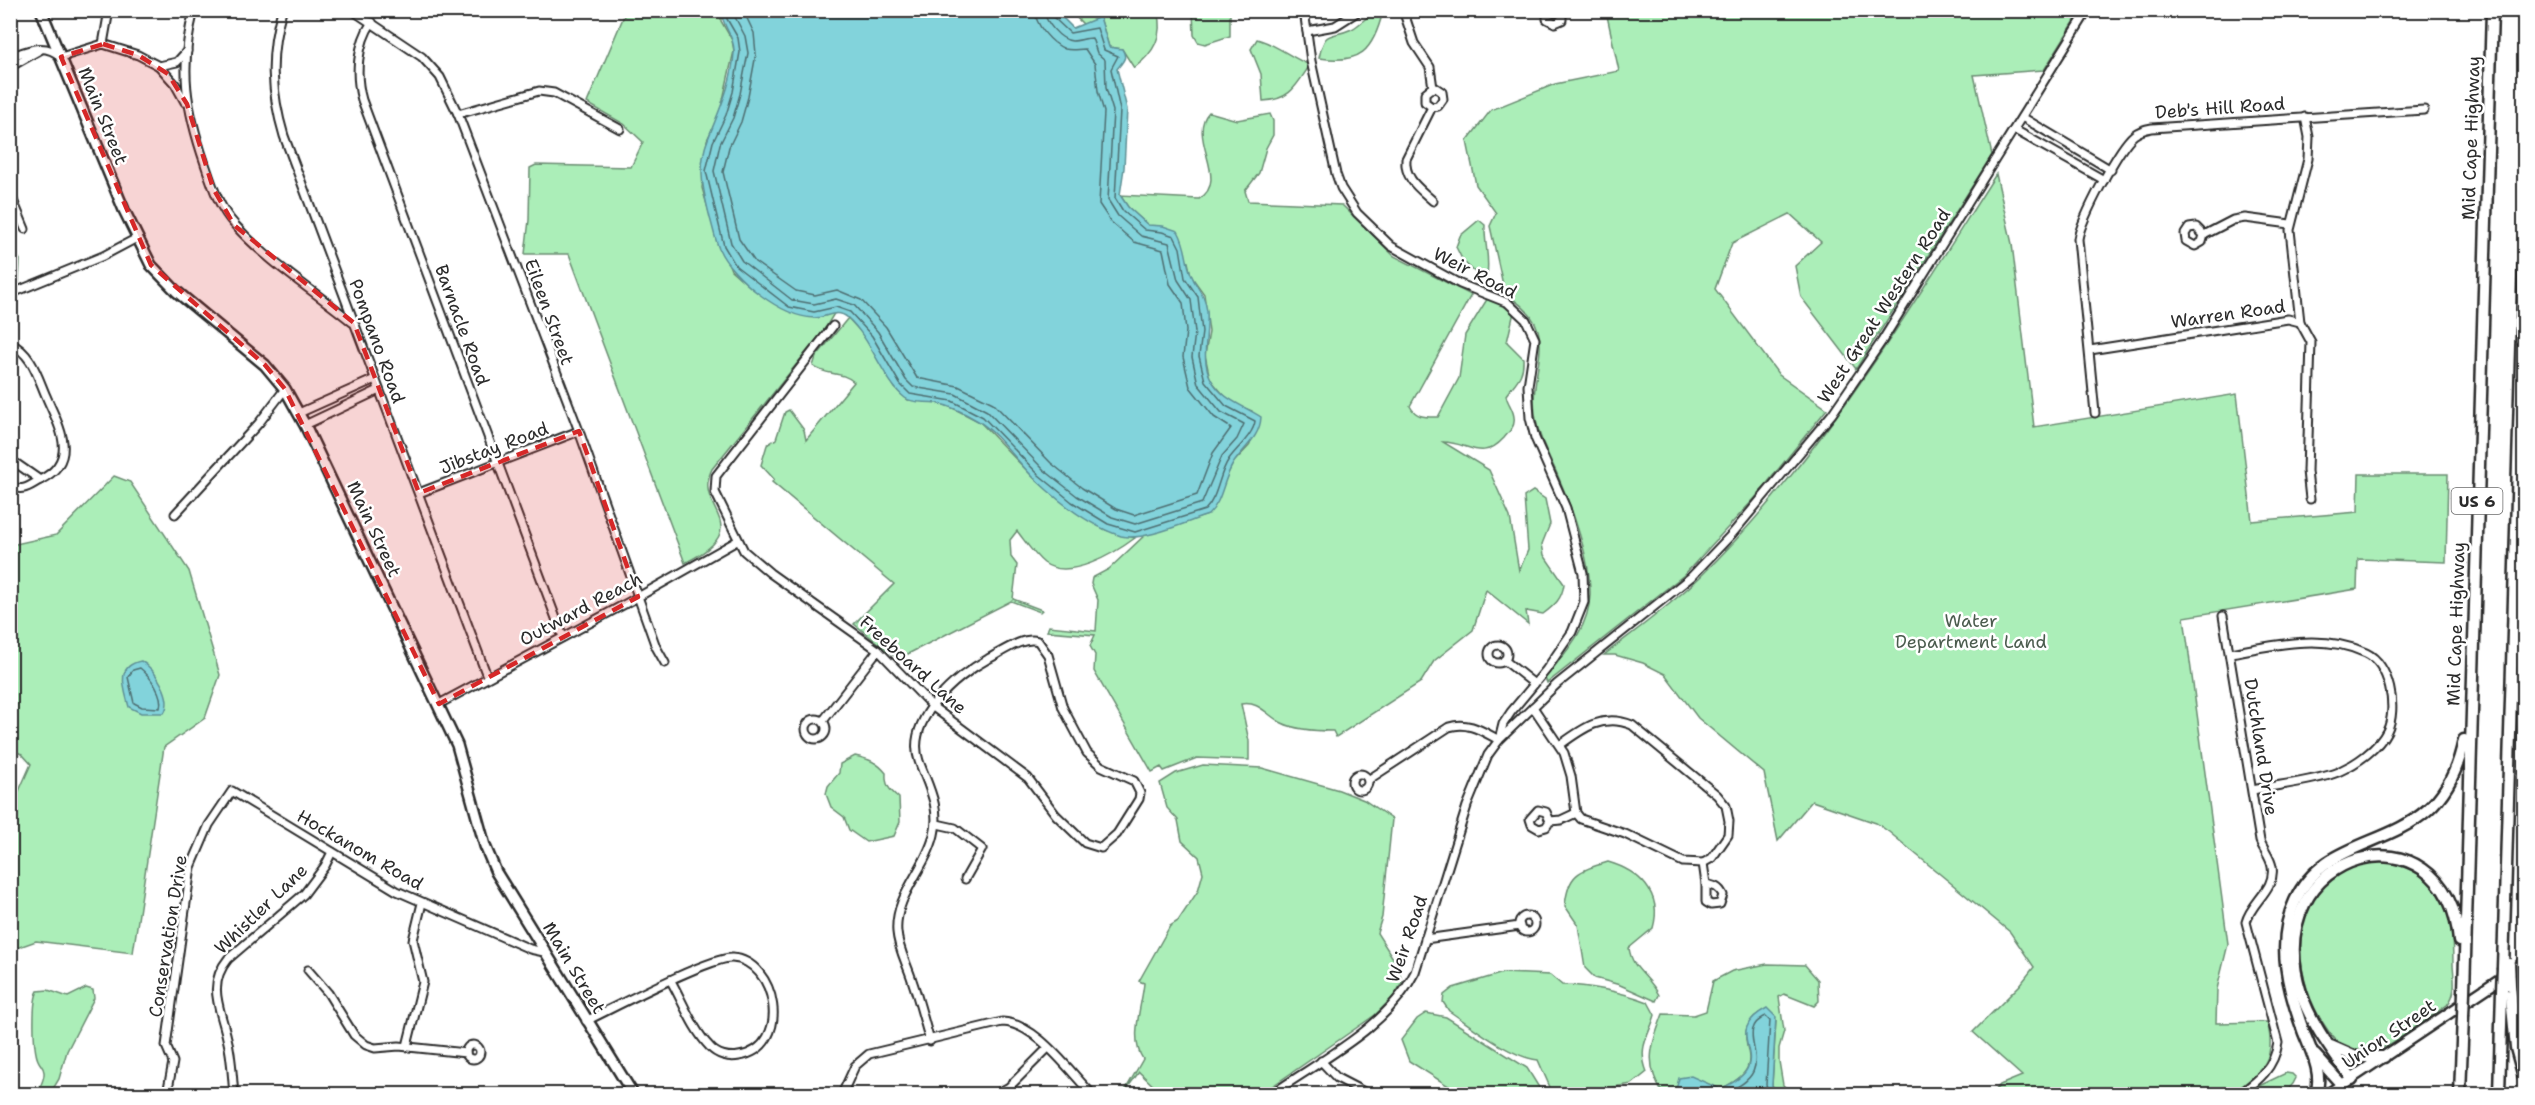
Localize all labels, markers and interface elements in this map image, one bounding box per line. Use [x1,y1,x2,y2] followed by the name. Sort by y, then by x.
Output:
[2456,55,2486,221] street label: Mid Cape Highway
[73,64,134,168] street label: Main Street
[2154,91,2286,125] street label: Deb's Hill Road
[1812,204,1956,408] street label: West Great Western Road
[1429,242,1521,304] street label: Weir Road
[519,256,579,369] street label: Eileen Street
[429,261,495,389] street label: Barnacle Road
[343,275,411,407] street label: Pompano Road
[2169,294,2287,334] street label: Warren Road
[436,416,552,480] street label: Jibstay Road
[341,477,407,581] street label: Main Street
[2452,488,2502,514] road number: US 6
[2441,541,2471,707] street label: Mid Cape Highway
[515,567,647,651] street label: Outward Reach
[1895,609,2047,654] park label: Water Department Land
[854,610,972,720] street label: Freeboard Lane
[2238,677,2284,817] street label: Dutchland Drive
[292,804,428,896] street label: Hockanom Road
[143,853,193,1019] street label: Conservation Drive
[209,858,313,960] street label: Whistler Lane
[1381,892,1433,986] street label: Weir Road
[537,918,611,1019] street label: Main Street
[2337,994,2441,1074] street label: Union Street

